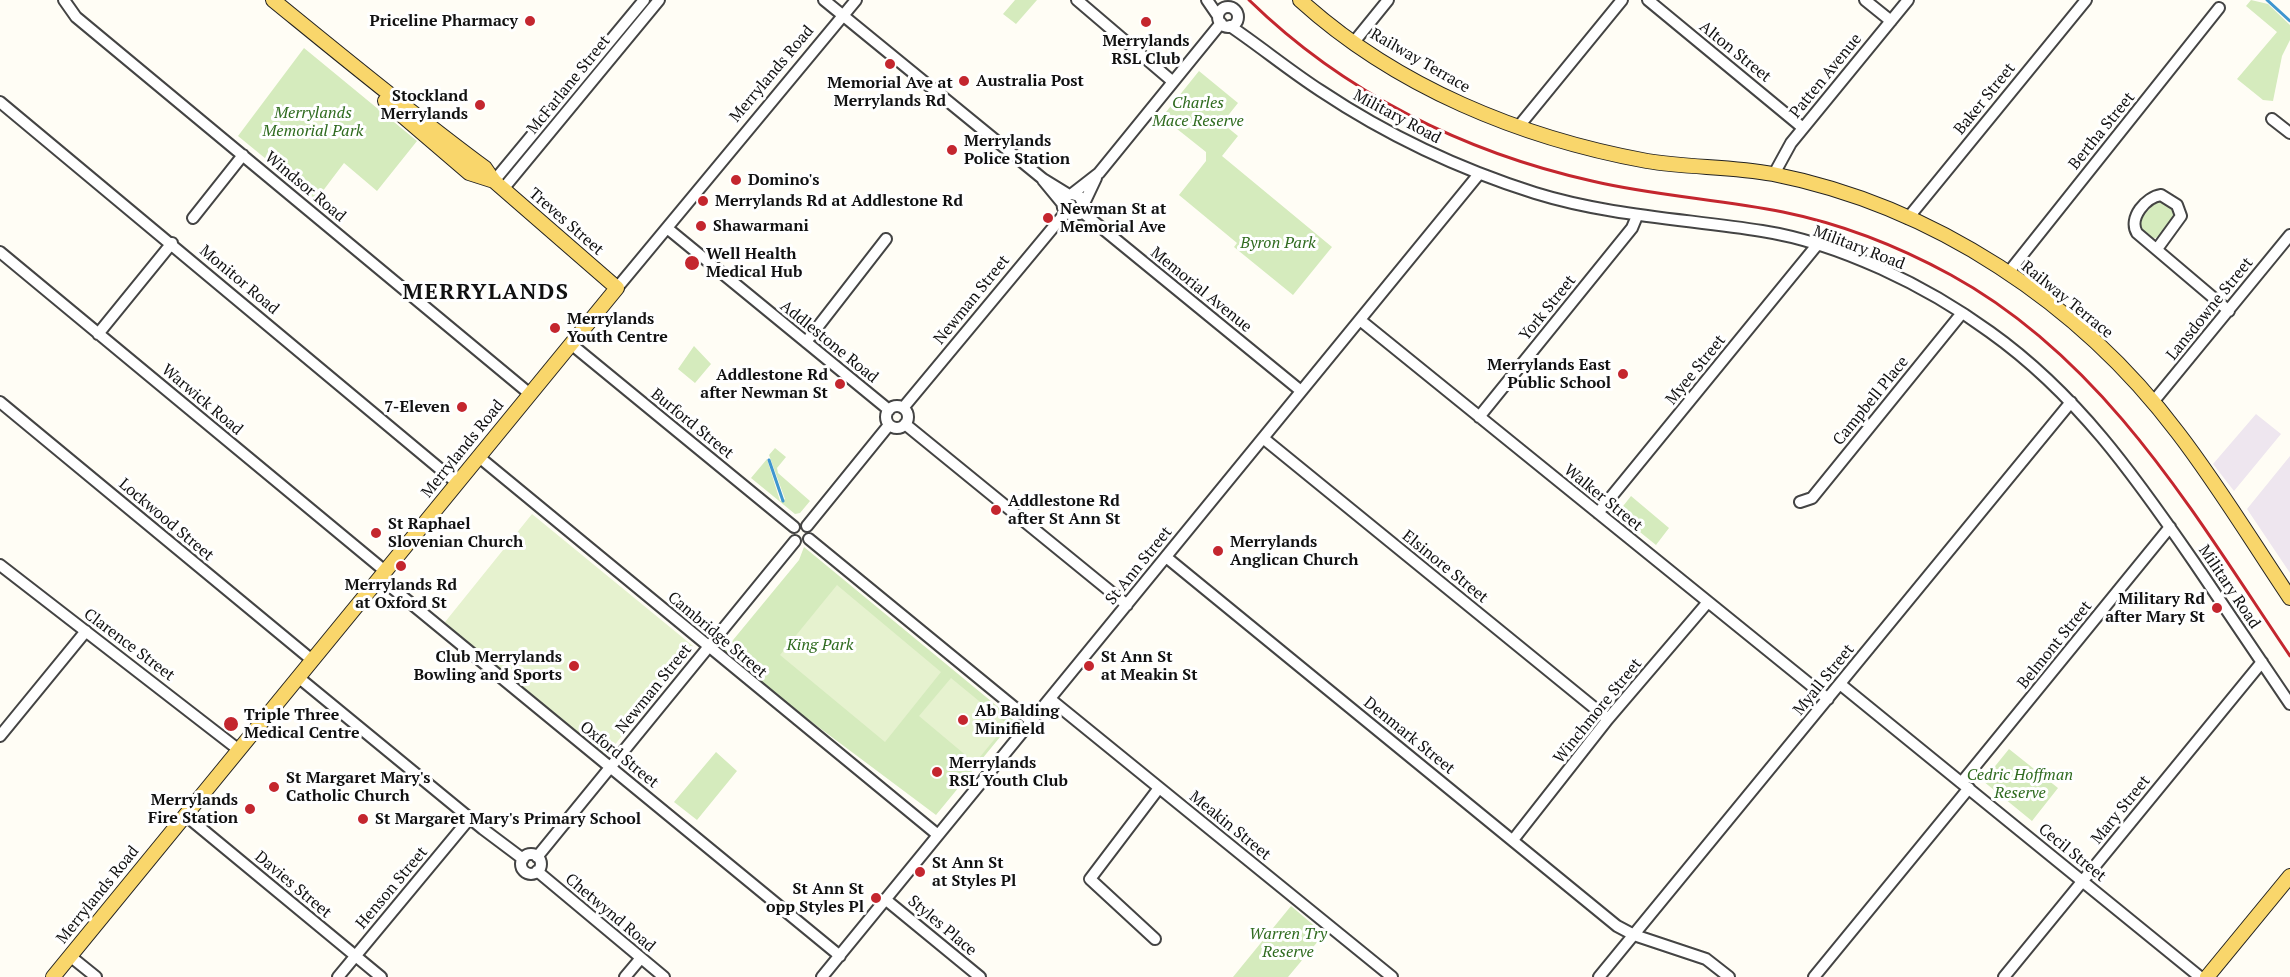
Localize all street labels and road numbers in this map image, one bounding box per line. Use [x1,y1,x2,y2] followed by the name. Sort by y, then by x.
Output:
[1695,17,1775,87] street label: Alton Street
[726,22,818,126] street label: Merrylands Road
[1367,25,1473,97] street label: Railway Terrace
[1786,30,1866,122] street label: Patten Avenue
[523,32,615,138] street label: McFarlane Street
[1950,59,2020,139] street label: Baker Street
[1350,86,1444,148] street label: Military Road
[2065,88,2139,174] street label: Bertha Street
[261,148,349,226] street label: Windsor Road
[525,184,607,260] street label: Treves Street
[1811,222,1907,274] street label: Military Road
[195,241,283,319] street label: Monitor Road
[1147,243,1255,337] street label: Memorial Avenue
[930,251,1014,349] street label: Newman Street
[2163,254,2257,364] street label: Lansdowne Street
[2017,257,2117,343] street label: Railway Terrace
[1516,271,1580,345] street label: York Street
[776,297,882,387] street label: Addlestone Road
[1662,331,1730,409] street label: Myee Street
[1829,353,1913,449] street label: Campbell Place
[158,360,246,440] street label: Warwick Road
[647,385,737,463] street label: Burford Street
[418,396,508,502] street label: Merrylands Road
[1560,460,1646,536] street label: Walker Street
[115,475,217,565] street label: Lockwood Street
[1102,523,1176,609] street label: St Ann Street
[1398,527,1492,607] street label: Elsinore Street
[2194,542,2264,632] street label: Military Road
[663,588,771,682] street label: Cambridge Street
[2014,597,2096,693] street label: Belmont Street
[80,605,178,685] street label: Clarence Street
[612,640,696,738] street label: Newman Street
[1789,640,1859,720] street label: Myall Street
[1550,655,1646,767] street label: Winchmore Street
[1360,693,1458,779] street label: Denmark Street
[576,717,662,793] street label: Oxford Street
[2087,772,2155,848] street label: Mary Street
[1185,787,1275,865] street label: Meakin Street
[2034,820,2110,886] street label: Cecil Street
[53,842,143,948] street label: Merrylands Road
[352,843,432,933] street label: Henson Street
[251,847,335,923] street label: Davies Street
[561,870,659,956] street label: Chetwynd Road
[904,892,980,960] street label: Styles Place

